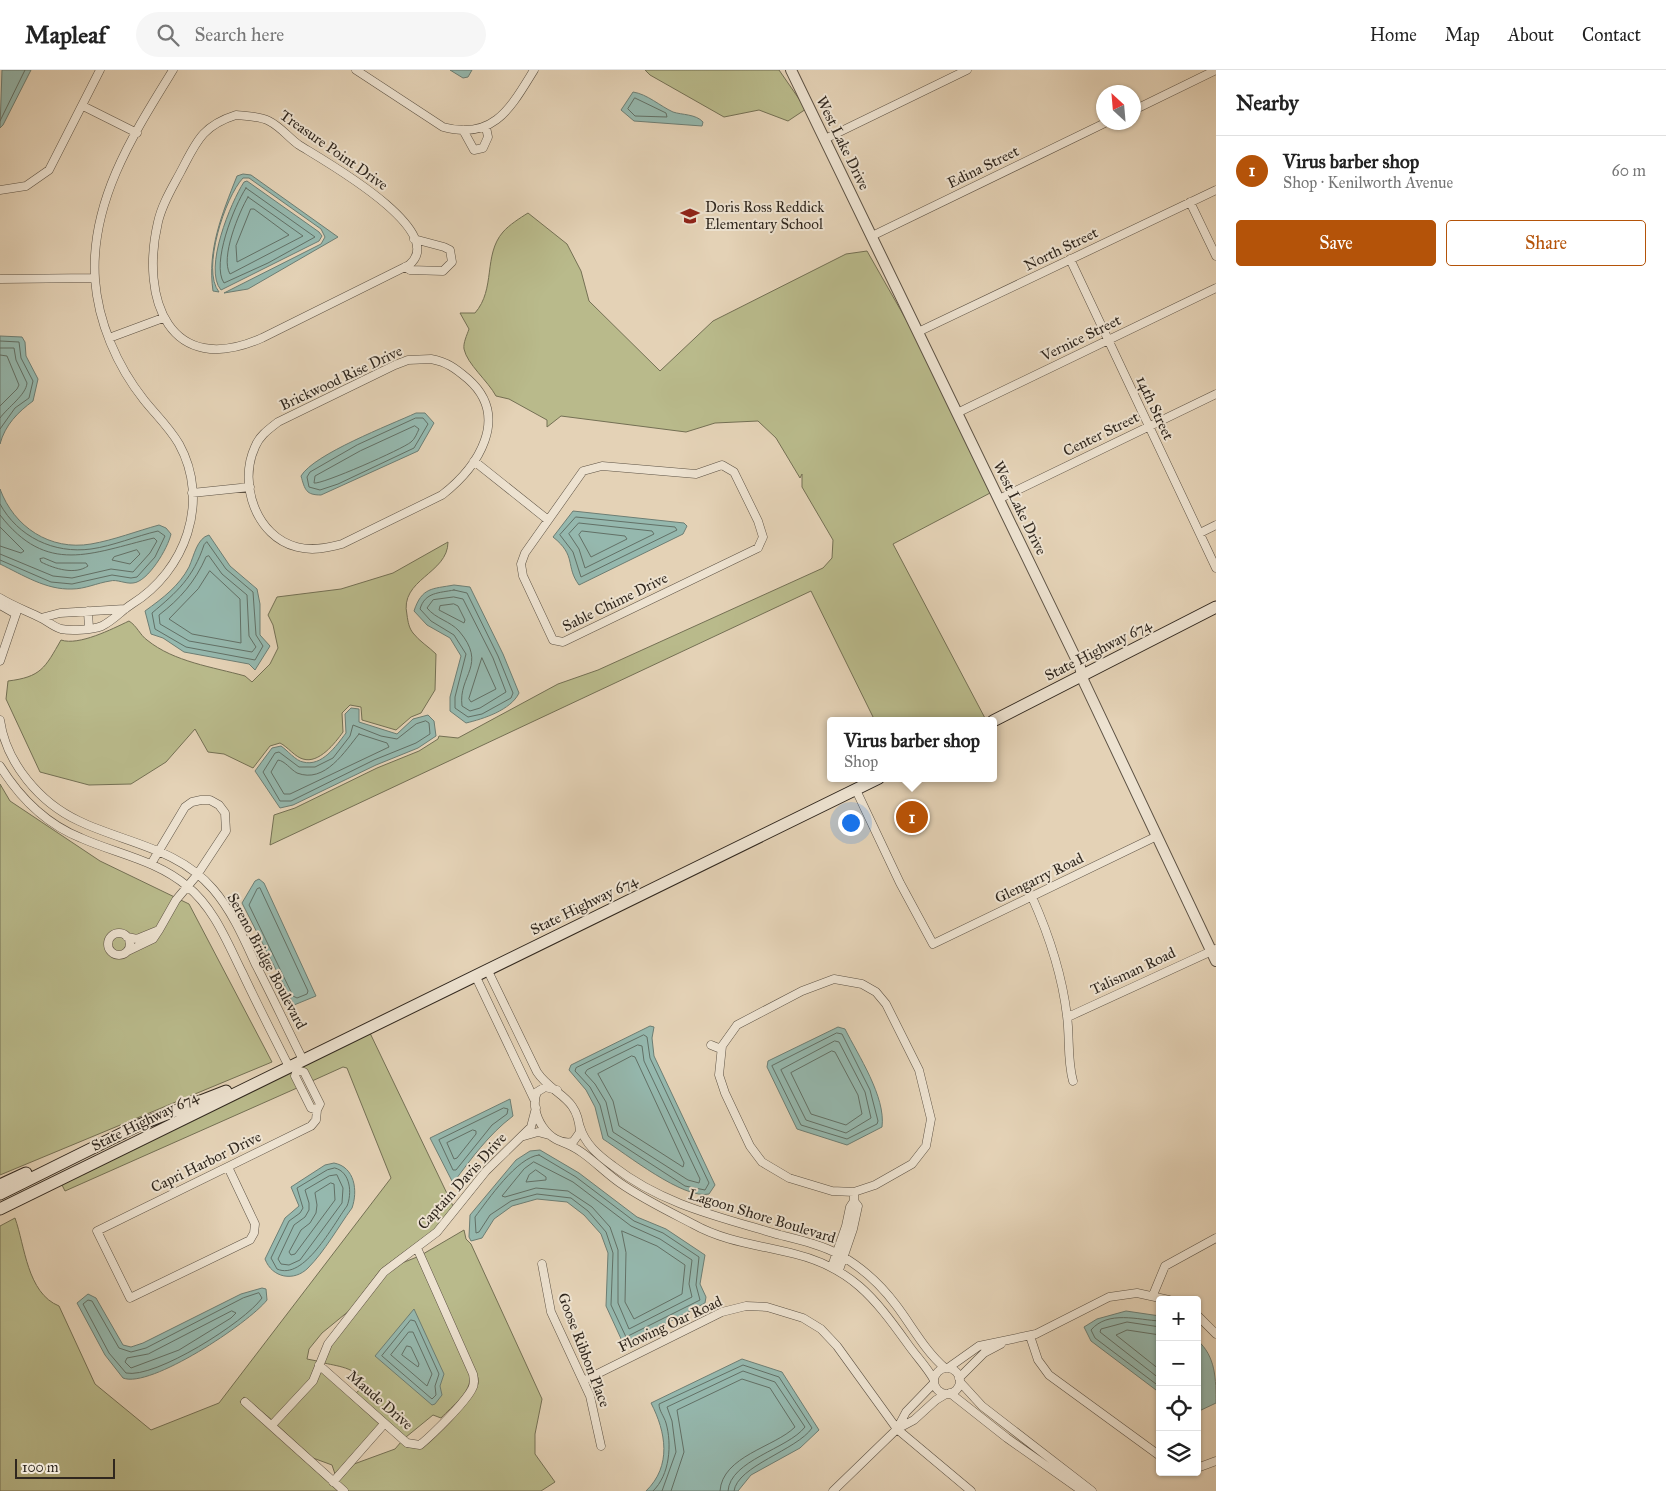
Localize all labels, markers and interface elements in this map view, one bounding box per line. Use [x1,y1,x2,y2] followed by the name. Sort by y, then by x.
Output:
[136,12,486,57] search box
[25,20,106,50] text: Mapleaf
[154,21,182,49] icon: search
[194,23,284,46] text: Search here
[1370,24,1417,46] text: Home
[1445,24,1480,46] text: Map
[1508,24,1554,46] text: About
[1582,24,1641,46] text: Contact
[1096,85,1141,130] north arrow
[1236,90,1299,116] text: Nearby
[812,93,874,193] street label: West Lake Drive
[277,106,391,194] street label: Treasure Point Drive
[944,142,1022,192] street label: Edina Street
[1283,150,1419,173] text: Virus barber shop
[1249,161,1255,180] text: 1
[1612,161,1646,180] text: 60 m
[1283,173,1453,192] text: Shop · Kenilworth Avenue
[705,198,824,233] place label: Doris Ross Reddick Elementary School
[679,205,701,227] school or university icon: Doris Ross Reddick Elementary School
[1236,220,1436,266] button: Save
[1446,220,1646,266] button: Share
[1021,223,1101,275] street label: North Street
[1037,311,1124,365] street label: Vernice Street
[277,342,405,414] street label: Brickwood Rise Drive
[1132,373,1178,443] street label: 14th Street
[1060,408,1143,460] street label: Center Street
[989,458,1051,558] street label: West Lake Drive
[559,569,671,635] street label: Sable Chime Drive
[1042,615,1155,685] street label: State Highway 674
[827,717,997,782] popup
[844,729,980,752] text: Virus barber shop
[844,752,878,771] text: Shop
[896,798,928,836] pin: 1
[838,810,864,836] your location
[992,849,1087,907] street label: Glengarry Road
[527,871,641,939] street label: State Highway 674
[223,890,311,1033] street label: Sereno Bridge Boulevard
[1088,943,1179,999] street label: Talisman Road
[88,1087,202,1155] street label: State Highway 674
[148,1128,264,1196] street label: Capri Harbor Drive
[414,1129,510,1233] street label: Captain Davis Drive
[686,1185,838,1247] street label: Lagoon Shore Boulevard
[554,1290,614,1410] street label: Goose Ribbon Place
[615,1292,725,1356] street label: Flowing Oar Road
[1156,1296,1201,1476] map controls
[1156,1296,1201,1341] button: +
[1156,1341,1201,1386] button: −
[343,1366,417,1434] street label: Maude Drive
[1156,1386,1201,1431] button: locate
[1156,1431,1201,1476] button: layers
[15,1456,115,1479] scale bar
[22,1459,59,1476] text: 100 m

